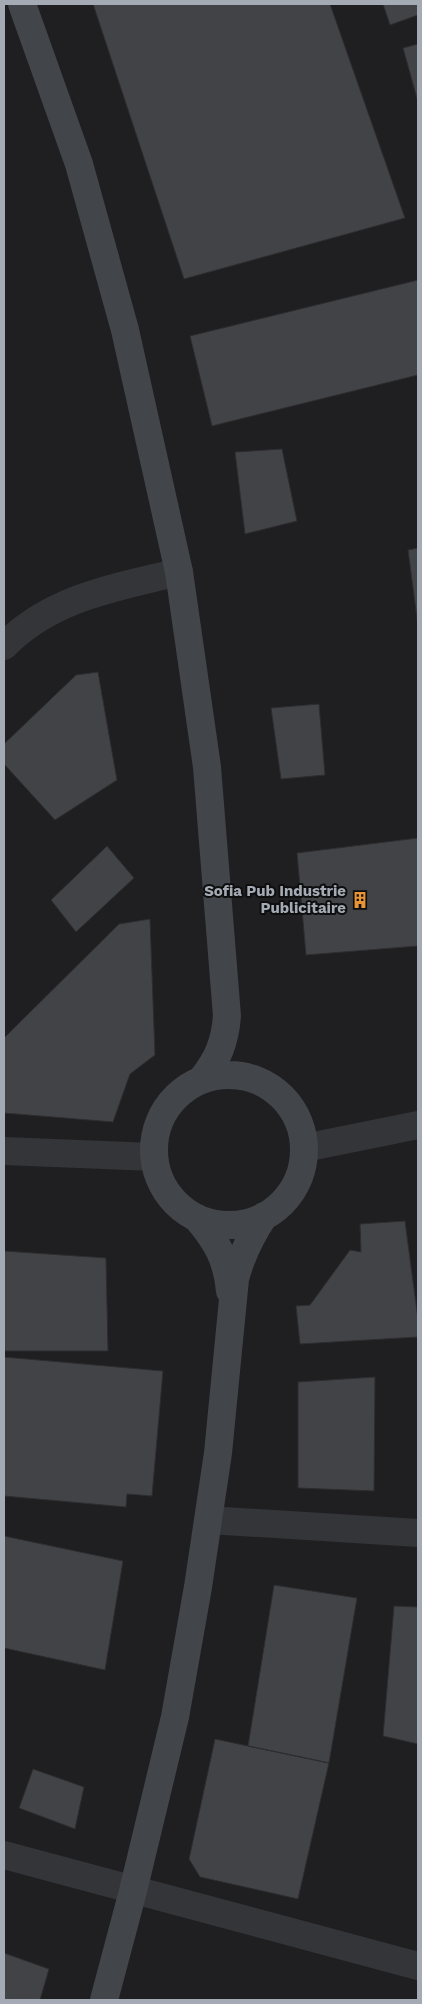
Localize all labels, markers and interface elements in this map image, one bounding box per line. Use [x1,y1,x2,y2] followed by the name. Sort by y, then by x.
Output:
[204,882,346,917] place label: Sofia Pub Industrie Publicitaire
[350,890,370,910] building icon: Sofia Pub Industrie Publicitaire

